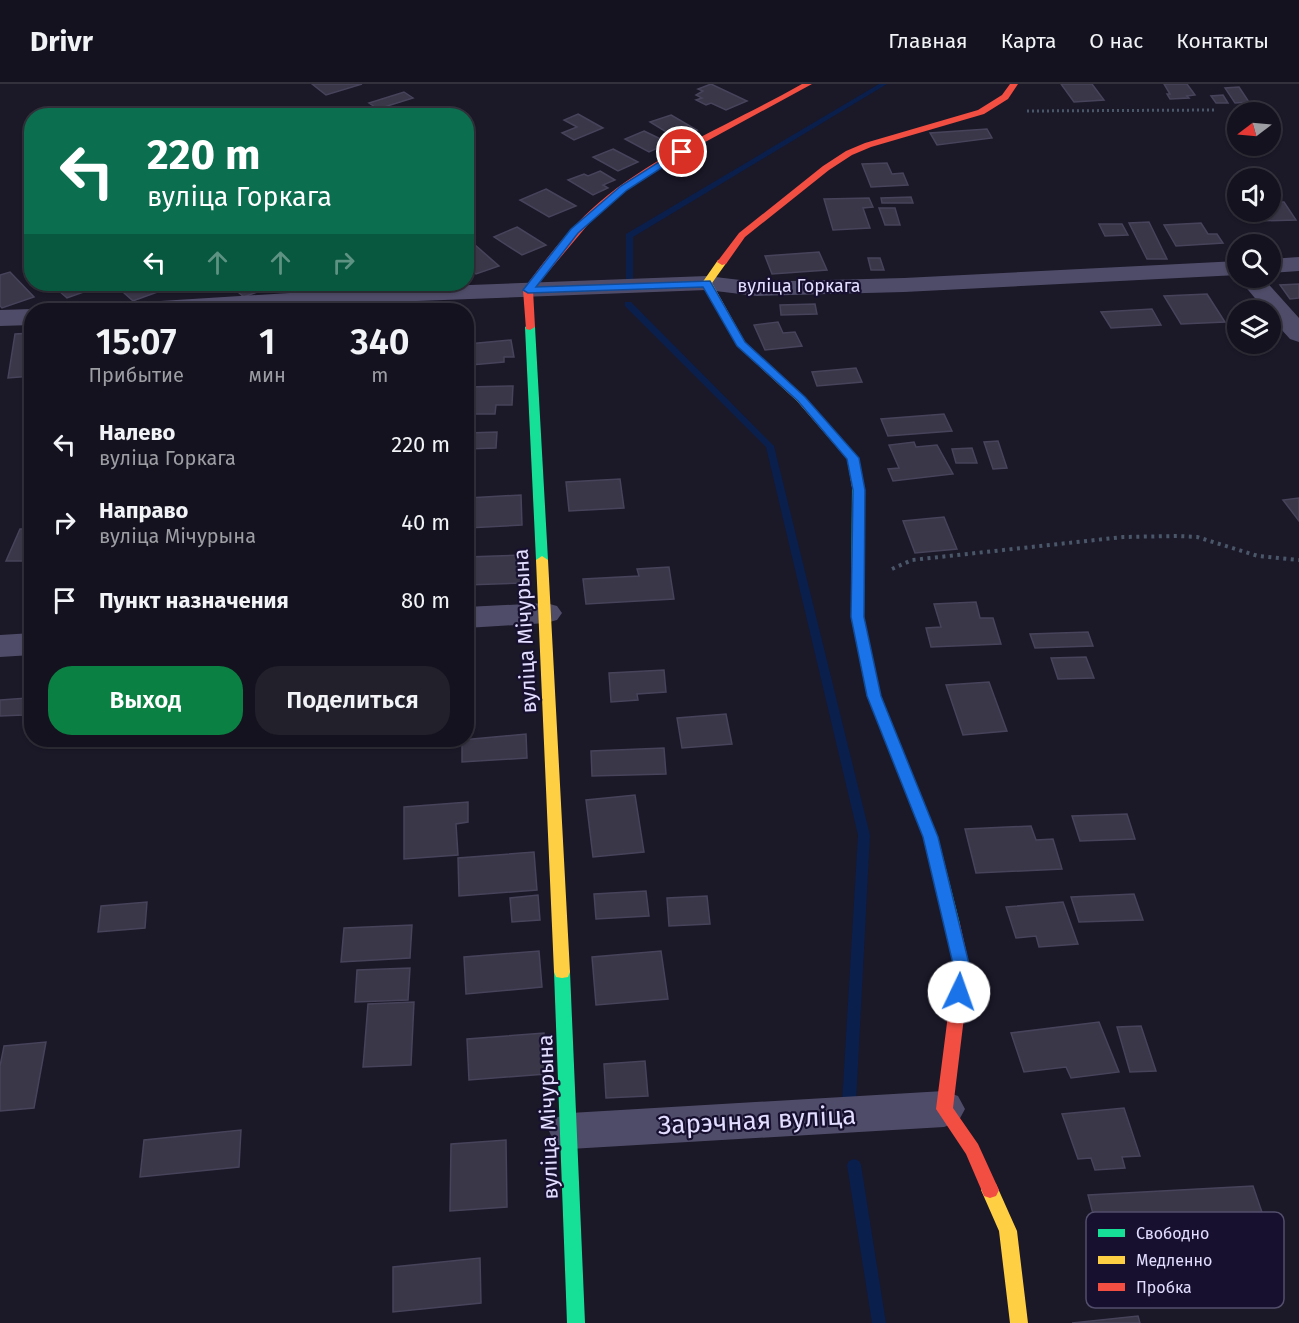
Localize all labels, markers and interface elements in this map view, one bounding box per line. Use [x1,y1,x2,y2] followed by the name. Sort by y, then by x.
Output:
[30,25,93,58] text: Drivr
[888,28,968,54] text: Главная
[1001,28,1056,54] text: Карта
[1089,28,1143,54] text: О нас
[1176,28,1269,54] text: Контакты
[1227,102,1281,156] north arrow
[1227,102,1281,354] map controls
[656,126,707,177] pin
[147,130,260,180] text: 220 m
[48,132,126,210] icon: left
[665,135,698,168] icon: arrive
[1227,168,1281,222] button: sound
[147,181,332,213] text: вуліца Горкага
[1227,234,1281,288] button: search
[138,246,171,279] icon: left
[201,246,234,279] icon: ahead
[264,246,297,279] icon: ahead
[327,246,360,279] icon: right
[737,275,861,297] street label: вуліца Горкага
[1227,300,1281,354] button: layers
[96,320,177,364] text: 15:07
[259,320,275,364] text: 1
[350,320,410,364] text: 340
[88,363,184,387] text: Прибытие
[248,363,286,387] text: мин
[371,363,388,387] text: m
[99,419,175,446] text: Налево
[48,428,81,461] icon: left
[391,431,450,458] text: 220 m
[99,446,236,470] text: вуліца Горкага
[99,497,188,524] text: Направо
[48,506,81,539] icon: right
[401,509,450,536] text: 40 m
[99,524,256,548] text: вуліца Мічурына
[508,548,542,714] street label: вуліца Мічурына
[48,584,81,617] icon: arrive
[99,587,289,614] text: Пункт назначения
[401,587,450,614] text: 80 m
[48,666,243,735] button: Выход
[255,666,450,735] button: Поделиться
[927,960,991,1024] position arrow
[532,1034,564,1200] street label: вуліца Мічурына
[657,1100,857,1141] street label: Зарэчная вуліца
[1086,1212,1284,1308] legend
[1136,1224,1209,1243] text: Свободно
[1136,1251,1212,1270] text: Медленно
[1136,1278,1192,1297] text: Пробка

